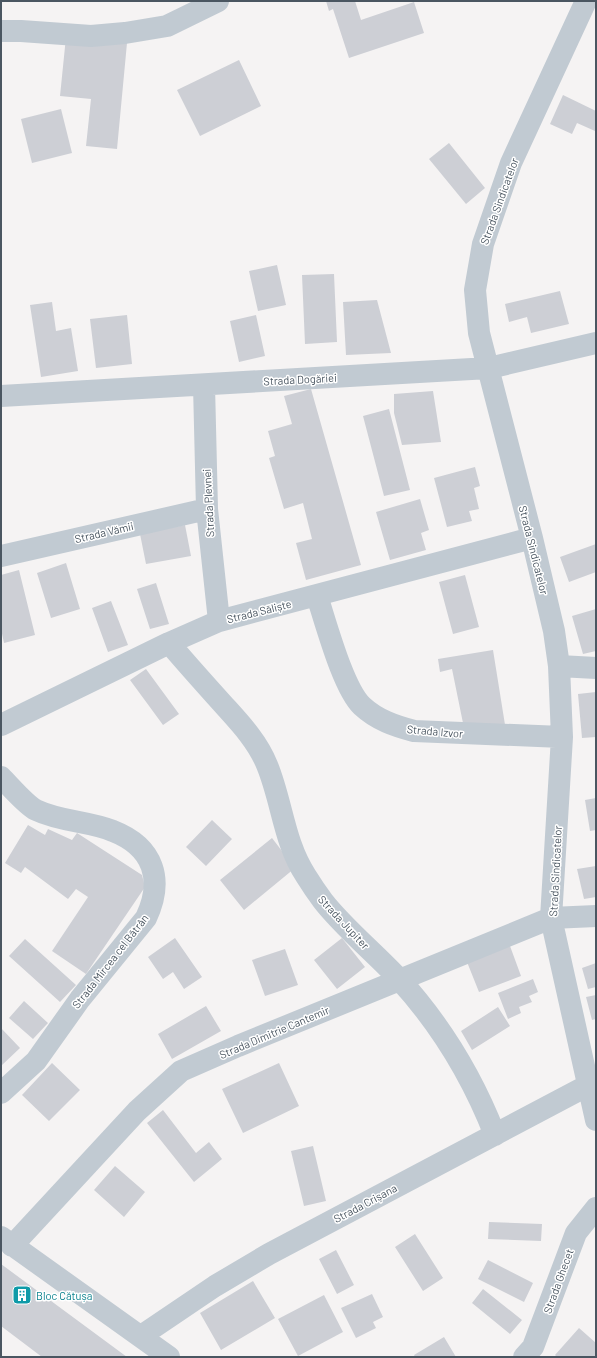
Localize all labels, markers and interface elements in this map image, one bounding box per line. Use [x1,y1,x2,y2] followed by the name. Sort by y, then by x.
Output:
[477,156,521,246] street label: Strada Sindicatelor
[263,371,337,387] street label: Strada Dogăriei
[200,468,216,537] street label: Strada Plevnei
[517,504,551,596] street label: Strada Sindicatelor
[73,519,135,545] street label: Strada Vămii
[225,597,293,625] street label: Strada Săliște
[406,722,464,740] street label: Strada Izvor
[546,825,564,917] street label: Strada Sindicatelor
[316,892,372,952] street label: Strada Jupiter
[69,911,151,1011] street label: Strada Mircea cel Bătrân
[217,1003,331,1061] street label: Strada Dimitrie Cantemir
[331,1181,399,1225] street label: Strada Crișana
[540,1247,576,1315] street label: Strada Ghecet
[11,1284,33,1306] building icon: Bloc Cătușa
[36,1289,92,1302] place label: Bloc Cătușa

